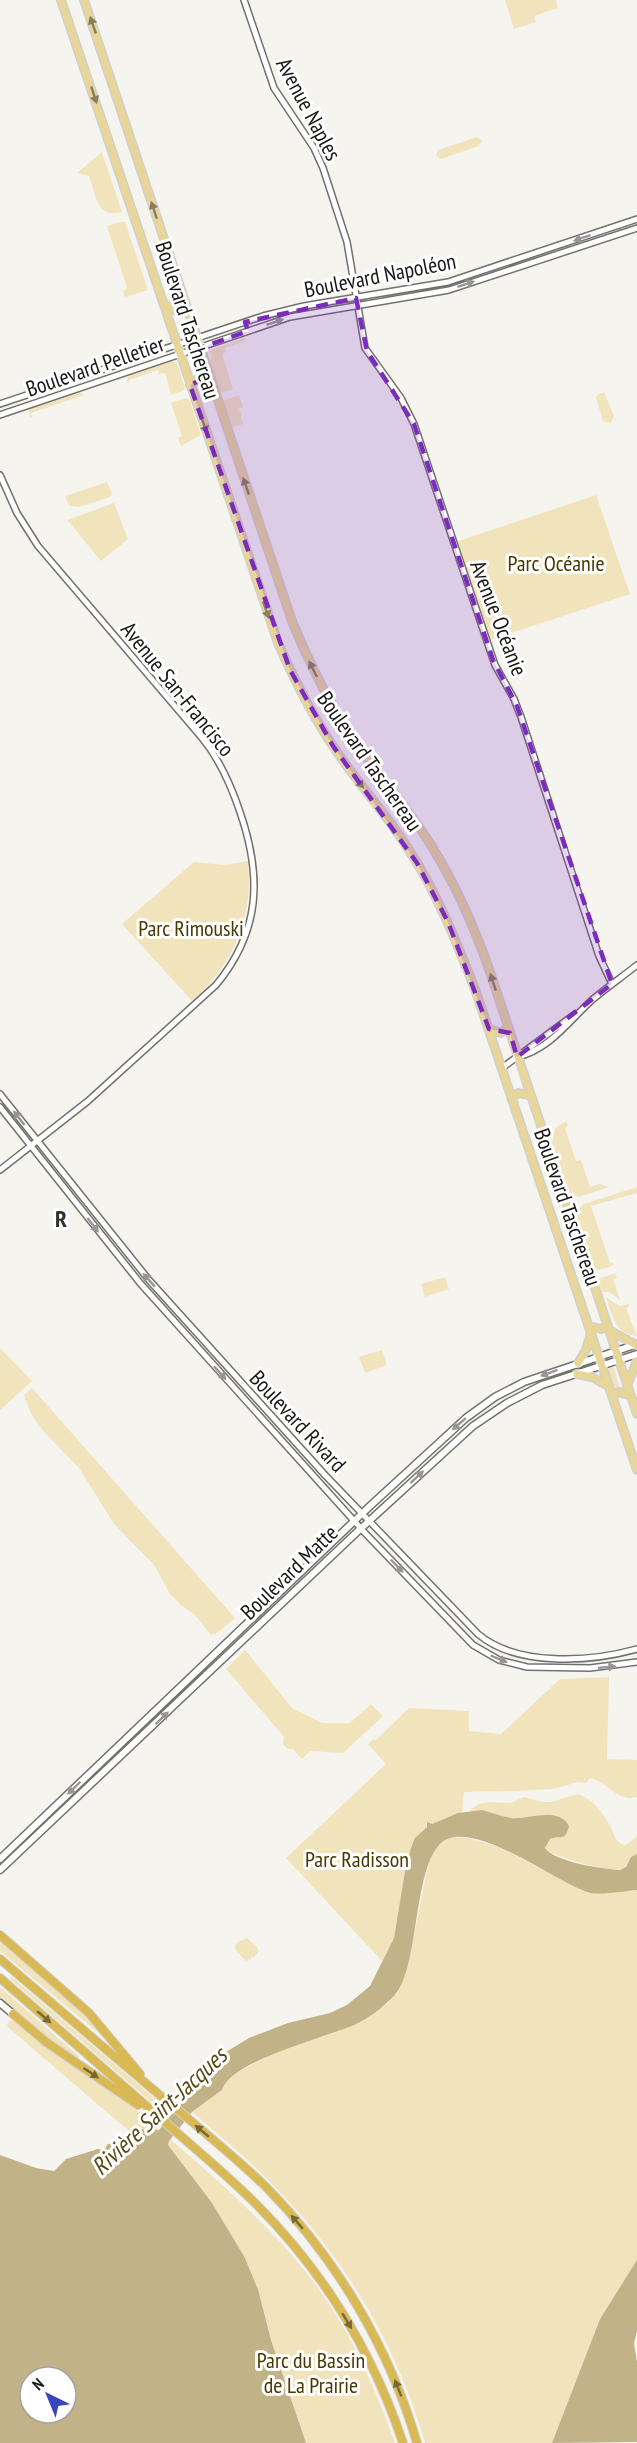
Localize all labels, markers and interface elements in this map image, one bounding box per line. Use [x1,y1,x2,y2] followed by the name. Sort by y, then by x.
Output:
[87,16,97,34] one-way arrow
[270,53,348,165] street label: Avenue Naples
[89,86,99,104] one-way arrow
[149,201,159,219] one-way arrow
[572,234,590,243] one-way arrow
[149,237,227,403] street label: Boulevard Taschereau
[302,247,458,303] street label: Boulevard Napoléon
[457,279,475,289] one-way arrow
[266,317,284,326] one-way arrow
[22,329,168,403] street label: Boulevard Pelletier
[200,416,210,434] one-way arrow
[241,477,251,495] one-way arrow
[507,549,605,577] park label: Parc Océanie
[464,556,534,680] street label: Avenue Océanie
[261,602,271,620] one-way arrow
[115,616,241,762] street label: Avenue San-Francisco
[308,660,318,678] one-way arrow
[311,686,429,836] street label: Boulevard Taschereau
[352,773,365,789] one-way arrow
[138,914,244,942] park label: Parc Rimouski
[488,973,497,991] one-way arrow
[12,1110,25,1126] one-way arrow
[528,1125,608,1289] street label: Boulevard Taschereau
[55,1203,67,1234] district label: R
[86,1217,99,1233] one-way arrow
[142,1272,156,1287] one-way arrow
[244,1364,352,1478] street label: Boulevard Rivard
[213,1365,227,1380] one-way arrow
[540,1368,558,1378] one-way arrow
[452,1417,467,1430] one-way arrow
[410,1471,424,1485] one-way arrow
[234,1519,344,1625] street label: Boulevard Matte
[390,1558,404,1573] one-way arrow
[490,1655,508,1664] one-way arrow
[597,1662,616,1672] one-way arrow
[154,1711,169,1725] one-way arrow
[67,1781,82,1795] one-way arrow
[305,1845,409,1873] park label: Parc Radisson
[36,2010,52,2023] one-way arrow
[85,2038,235,2182] water label: Rivière Saint-Jacques
[82,2067,98,2079] one-way arrow
[195,2125,210,2138] one-way arrow
[291,2215,304,2230] one-way arrow
[342,2313,353,2329] one-way arrow
[257,2346,365,2399] park label: Parc du Bassin de La Prairie
[18,2365,78,2425] north arrow
[28,2374,48,2394] text: N
[393,2379,402,2397] one-way arrow

